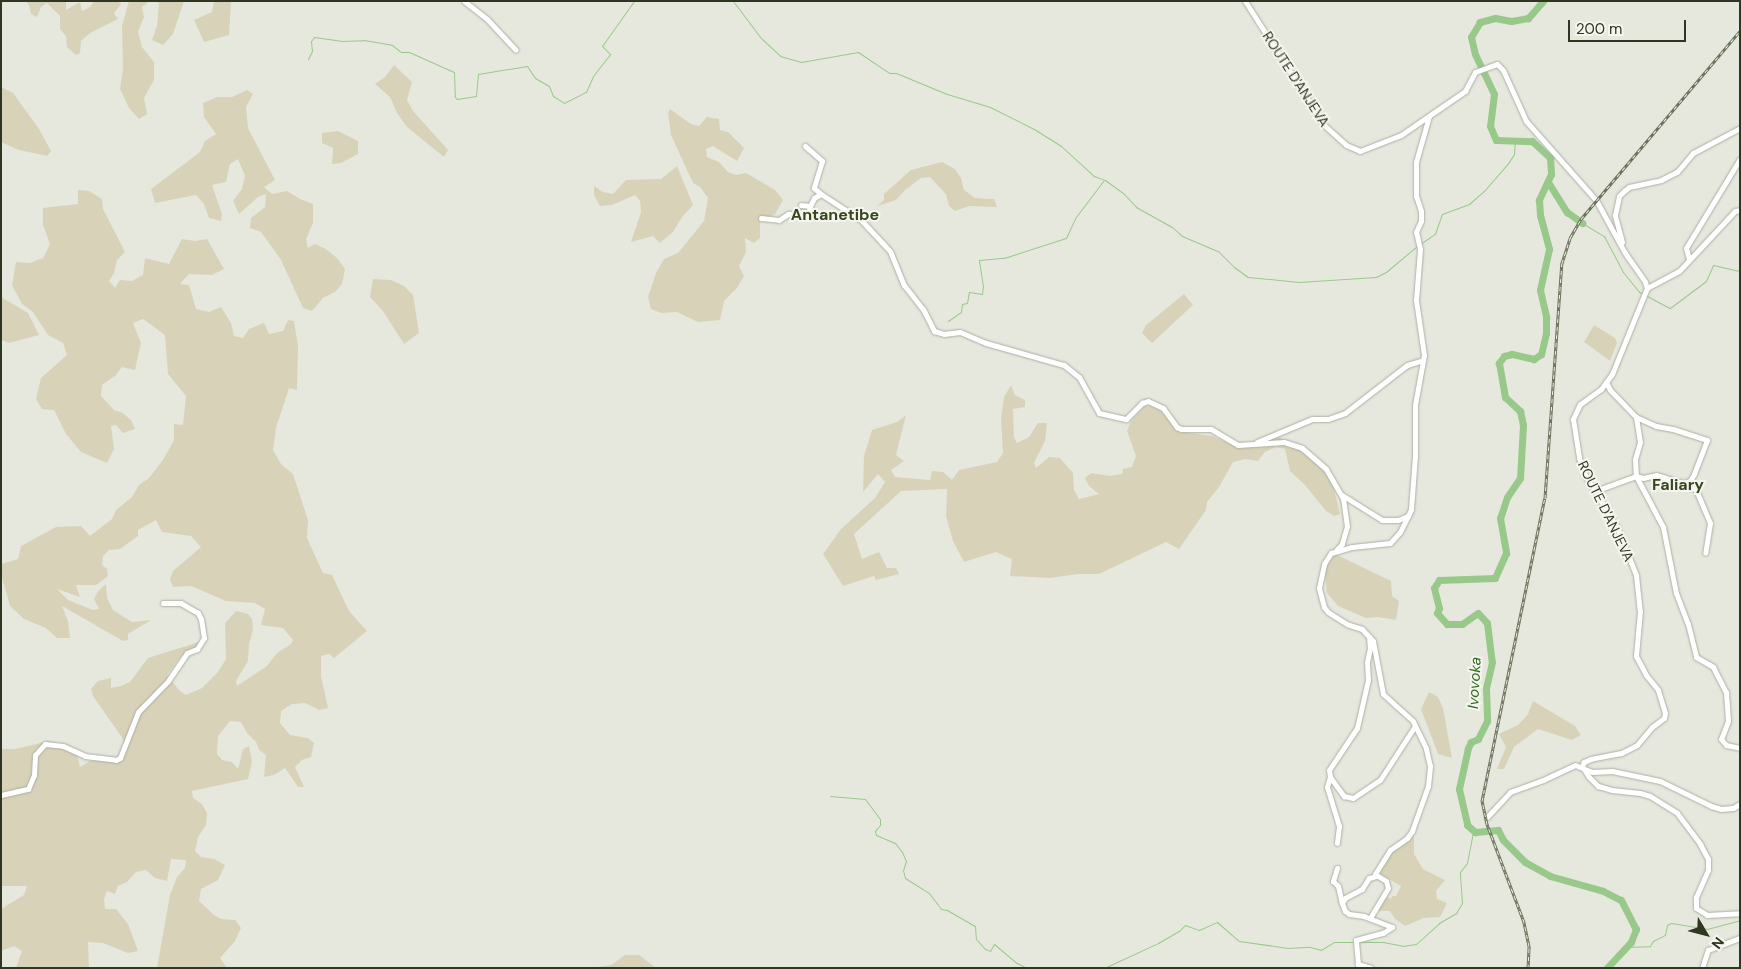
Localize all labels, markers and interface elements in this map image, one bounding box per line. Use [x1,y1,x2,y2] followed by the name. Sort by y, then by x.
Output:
[1571,10,1688,42] scale bar
[1576,19,1622,39] text: 200 m
[1259,28,1333,130] street label: ROUTE D'ANJEVA
[791,205,879,225] district label: Antanetibe
[1574,458,1638,564] street label: ROUTE D'ANJEVA
[1652,475,1704,495] district label: Faliary
[1465,656,1485,710] water label: Ivovoka
[1681,909,1731,959] north arrow
[1708,934,1728,953] text: N

